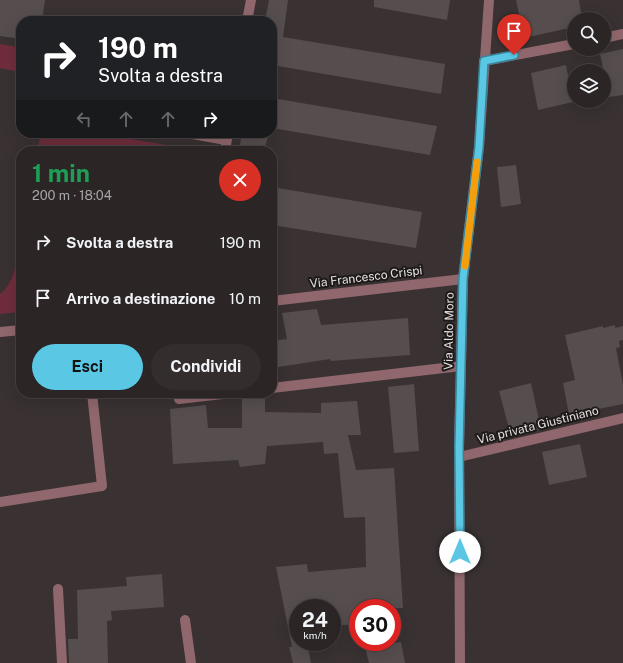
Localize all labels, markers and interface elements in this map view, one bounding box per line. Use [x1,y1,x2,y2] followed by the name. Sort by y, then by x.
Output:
[567,12,611,108] map controls
[567,12,611,56] button: search
[497,14,531,55] pin
[503,20,525,42] icon: arrive
[98,31,178,64] text: 190 m
[32,32,84,84] icon: right
[567,64,611,108] button: layers
[98,65,223,86] text: Svolta a destra
[73,108,95,130] icon: left
[115,108,137,130] icon: ahead
[157,108,179,130] icon: ahead
[199,108,221,130] icon: right
[32,159,90,187] text: 1 min
[219,159,261,201] button: close
[32,188,112,203] text: 200 m · 18:04
[32,231,54,253] icon: right
[66,234,173,251] text: Svolta a destra
[220,234,261,251] text: 190 m
[309,263,423,291] street label: Via Francesco Crispi
[32,287,54,309] icon: arrive
[66,290,215,307] text: Arrivo a destinazione
[229,290,261,307] text: 10 m
[441,292,457,370] street label: Via Aldo Moro
[32,344,143,390] button: Esci
[151,344,261,390] button: Condividi
[476,403,600,447] street label: Via privata Giustiniano
[439,531,481,573] position arrow
[349,599,401,651] speed limit sign: 30
[302,608,328,632] text: 24
[303,629,327,641] text: km/h

